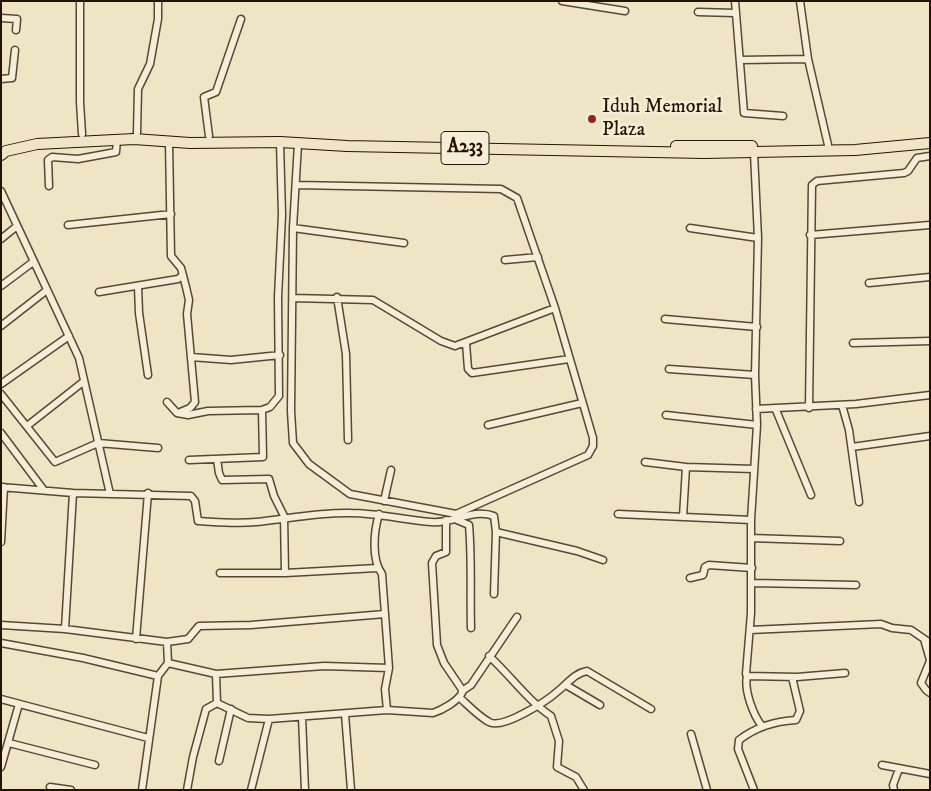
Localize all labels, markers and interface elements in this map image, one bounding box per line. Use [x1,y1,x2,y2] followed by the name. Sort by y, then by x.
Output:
[602,96,722,143] place label: Iduh Memorial Plaza
[586,113,598,125] marker: Iduh Memorial Plaza
[441,132,489,164] road number: A233

